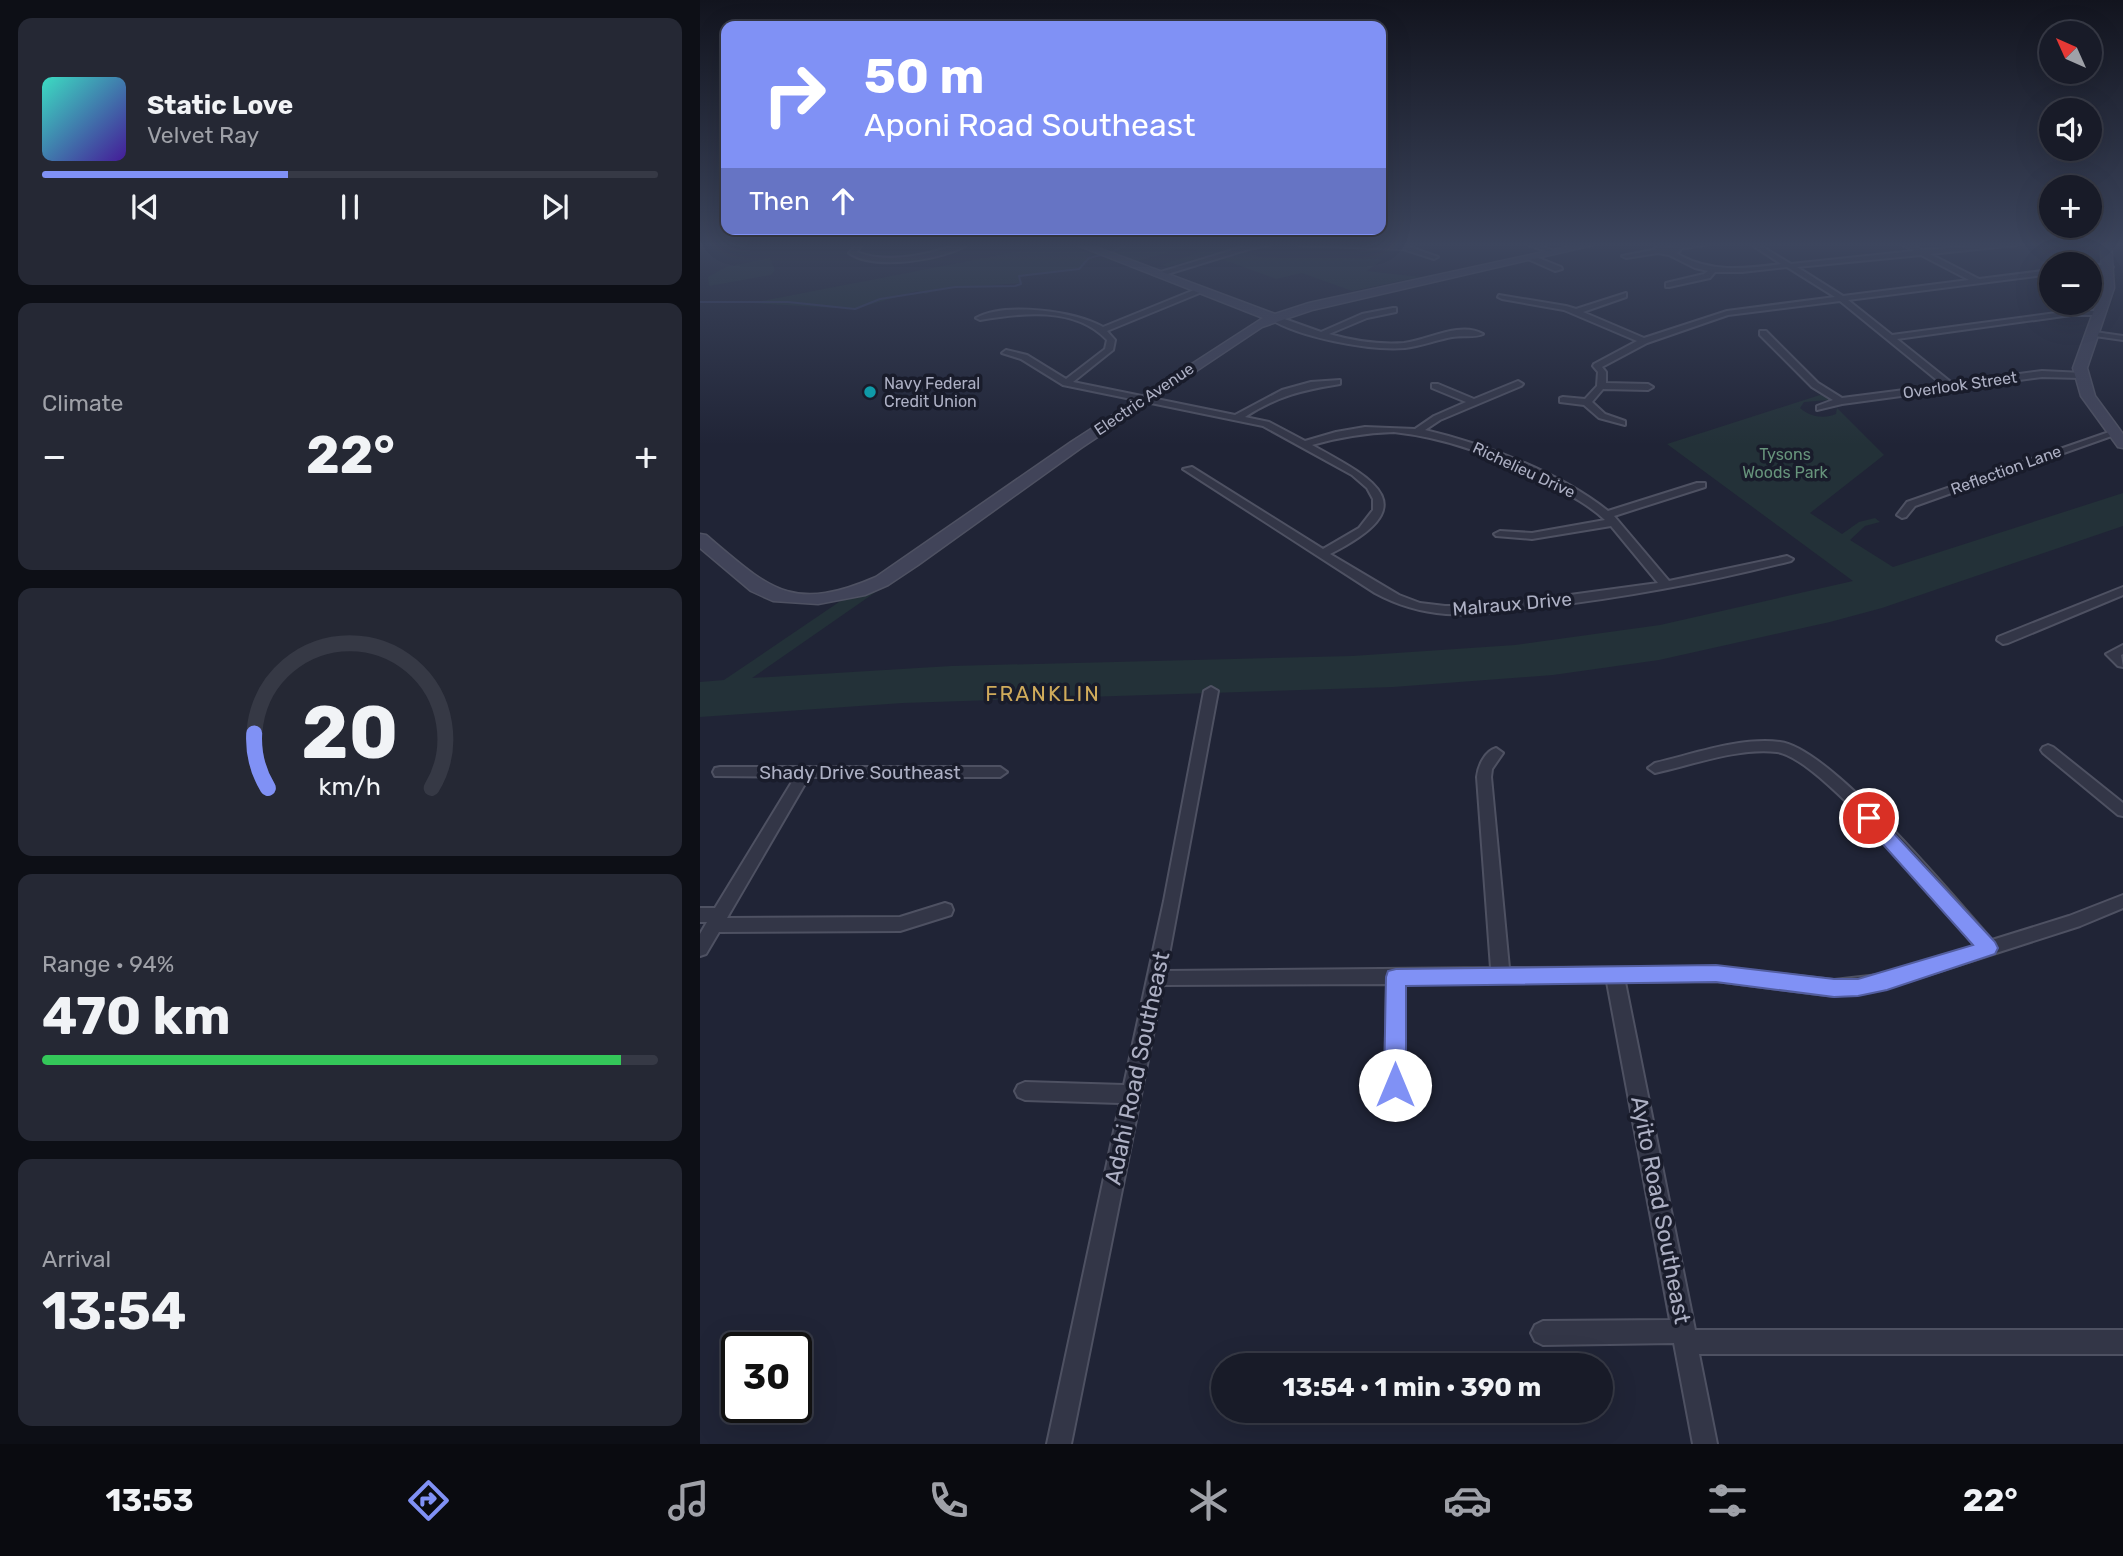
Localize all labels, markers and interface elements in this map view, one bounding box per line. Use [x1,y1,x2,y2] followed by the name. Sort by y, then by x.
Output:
[2039,21,2102,84] north arrow
[2039,21,2102,315] map controls
[864,47,984,105] text: 50 m
[749,49,840,140] icon: right
[147,90,293,121] text: Static Love
[2039,98,2102,161] button: sound
[864,106,1195,144] text: Aponi Road Southeast
[147,121,259,149] text: Velvet Ray
[2039,175,2102,238] button: +
[824,182,862,220] icon: ahead
[749,186,810,217] text: Then
[126,188,164,226] icon: previous
[331,188,369,226] icon: pause
[536,188,574,226] icon: next
[2039,252,2102,315] button: −
[1091,359,1197,439] street label: Electric Avenue
[1902,368,2018,402] street label: Overlook Street
[884,374,980,411] place label: Navy Federal Credit Union
[862,384,878,400] marker: Navy Federal Credit Union
[42,389,123,417] text: Climate
[306,424,395,486] text: 22°
[42,433,67,479] text: −
[634,433,658,479] text: +
[1470,438,1578,502] street label: Richelieu Drive
[1948,441,2064,499] street label: Reflection Lane
[1742,445,1829,482] park label: Tysons Woods Park
[1451,587,1573,621] street label: Malraux Drive
[985,681,1101,706] district label: FRANKLIN
[302,690,398,776] text: 20
[759,761,961,784] street label: Shady Drive Southeast
[319,772,381,801] text: km/h
[1839,788,1899,848] pin
[1850,799,1888,837] icon: arrive
[1099,949,1175,1187] street label: Adahi Road Southeast
[42,950,174,978] text: Range · 94%
[42,985,231,1047] text: 470 km
[1358,1048,1432,1122] position arrow
[1625,1094,1697,1326] street label: Ayito Road Southeast
[42,1245,111,1273] text: Arrival
[42,1280,186,1342] text: 13:54
[721,1332,812,1423] speed limit sign: 30
[1283,1372,1541,1403] text: 13:54 · 1 min · 390 m
[404,1476,453,1525] icon: directions
[664,1476,713,1525] icon: music
[924,1476,973,1525] icon: phone
[1184,1476,1233,1525] icon: climate
[1443,1476,1492,1525] icon: car
[1703,1476,1752,1525] icon: filters
[105,1481,193,1519] text: 13:53
[1963,1481,2018,1519] text: 22°

